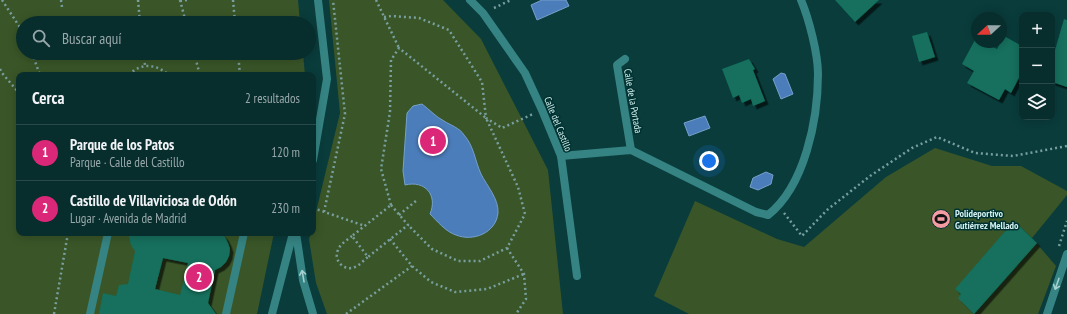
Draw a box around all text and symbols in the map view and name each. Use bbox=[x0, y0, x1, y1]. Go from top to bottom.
north arrow bbox=[971, 12, 1007, 48]
map controls bbox=[1019, 12, 1055, 120]
button: + bbox=[1019, 12, 1055, 48]
search box bbox=[16, 16, 316, 60]
icon: search bbox=[30, 27, 52, 49]
text: Buscar aquí bbox=[62, 29, 122, 48]
button: − bbox=[1019, 48, 1055, 84]
street label: Calle de la Portada bbox=[621, 68, 645, 134]
button: layers bbox=[1019, 84, 1055, 120]
text: Cerca bbox=[32, 87, 65, 109]
text: 2 resultados bbox=[245, 90, 300, 107]
street label: Calle del Castillo bbox=[541, 95, 575, 153]
pin: 1 bbox=[420, 126, 446, 156]
text: Parque de los Patos bbox=[70, 135, 174, 154]
text: 1 bbox=[42, 144, 48, 161]
text: 120 m bbox=[271, 144, 300, 161]
your location bbox=[699, 151, 719, 171]
text: Parque · Calle del Castillo bbox=[70, 154, 185, 171]
text: Castillo de Villaviciosa de Odón bbox=[70, 191, 237, 210]
text: 2 bbox=[42, 200, 48, 217]
text: 230 m bbox=[271, 200, 300, 217]
place label: Polideportivo Gutiérrez Mellado bbox=[955, 207, 1019, 232]
sports icon: Polideportivo Gutiérrez Mellado bbox=[930, 208, 952, 230]
text: Lugar · Avenida de Madrid bbox=[70, 210, 186, 227]
pin: 2 bbox=[186, 262, 212, 292]
one-way arrow bbox=[299, 270, 307, 283]
one-way arrow bbox=[1053, 278, 1060, 291]

